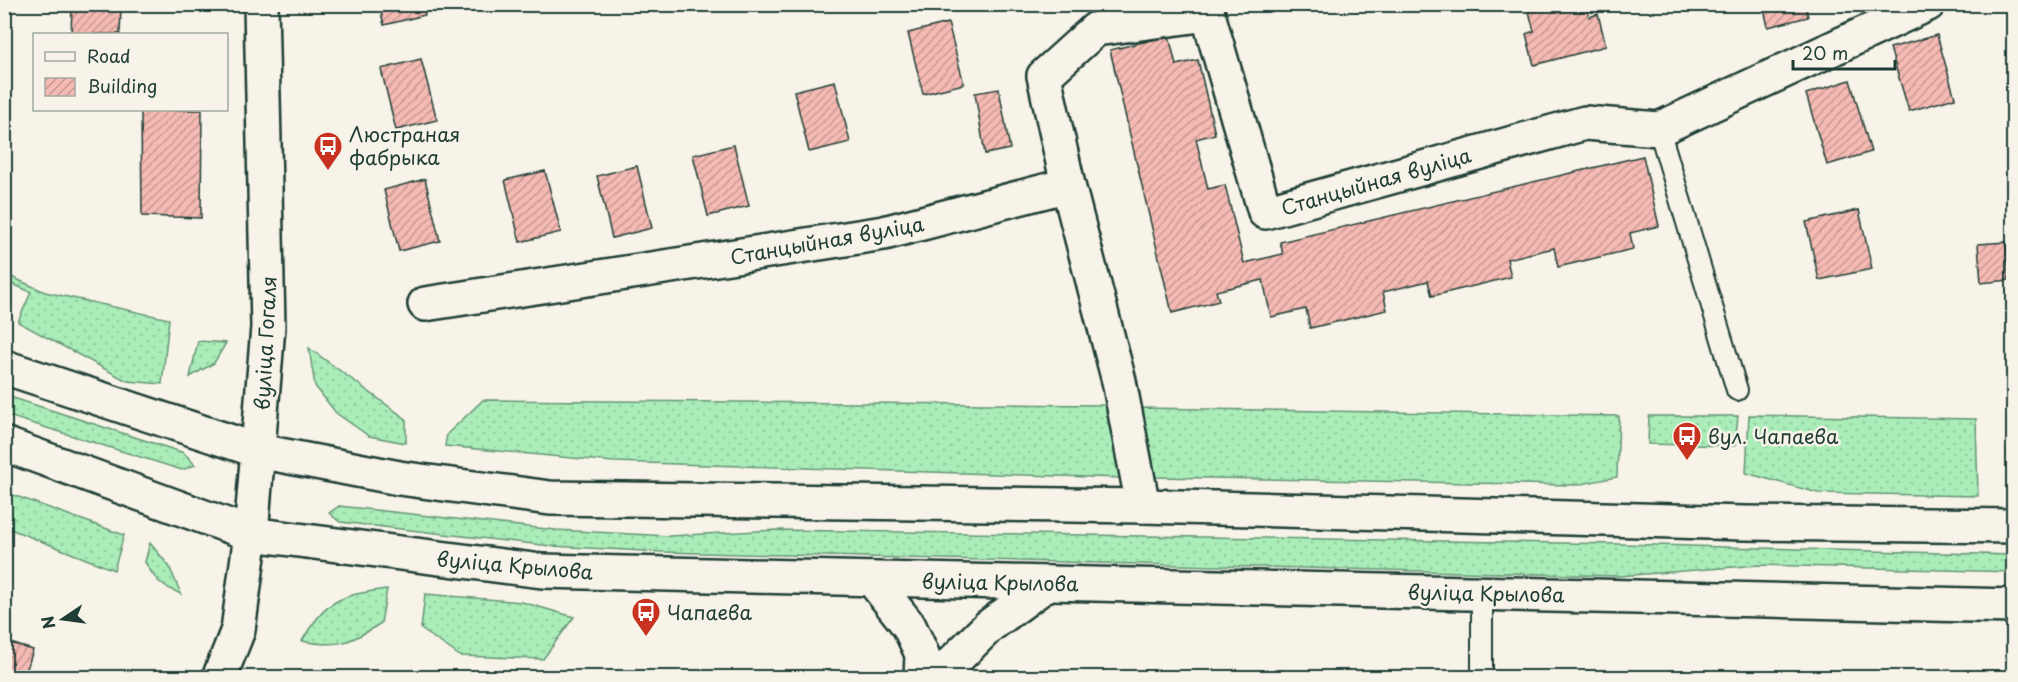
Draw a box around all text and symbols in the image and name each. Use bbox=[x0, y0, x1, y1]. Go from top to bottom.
legend bbox=[33, 33, 228, 111]
scale bar bbox=[1793, 33, 1895, 71]
text: 20 m bbox=[1802, 39, 1848, 66]
text: Road bbox=[87, 42, 131, 69]
text: Building bbox=[87, 72, 157, 99]
place label: Люстраная фабрыка bbox=[349, 119, 460, 172]
bus stop icon: Люстраная фабрыка bbox=[312, 130, 344, 172]
street label: Станцыйная вуліца bbox=[1277, 139, 1475, 222]
street label: Станцыйная вуліца bbox=[728, 208, 927, 272]
street label: вуліца Гогаля bbox=[247, 275, 283, 411]
bus stop icon: вул. Чапаева bbox=[1671, 420, 1703, 462]
place label: вул. Чапаева bbox=[1708, 421, 1839, 451]
street label: вуліца Крылова bbox=[435, 543, 595, 587]
street label: вуліца Крылова bbox=[921, 566, 1079, 598]
street label: вуліца Крылова bbox=[1407, 577, 1565, 609]
north arrow bbox=[33, 589, 93, 649]
bus stop icon: Чапаева bbox=[630, 596, 662, 638]
place label: Чапаева bbox=[667, 597, 753, 627]
text: N bbox=[34, 614, 61, 631]

